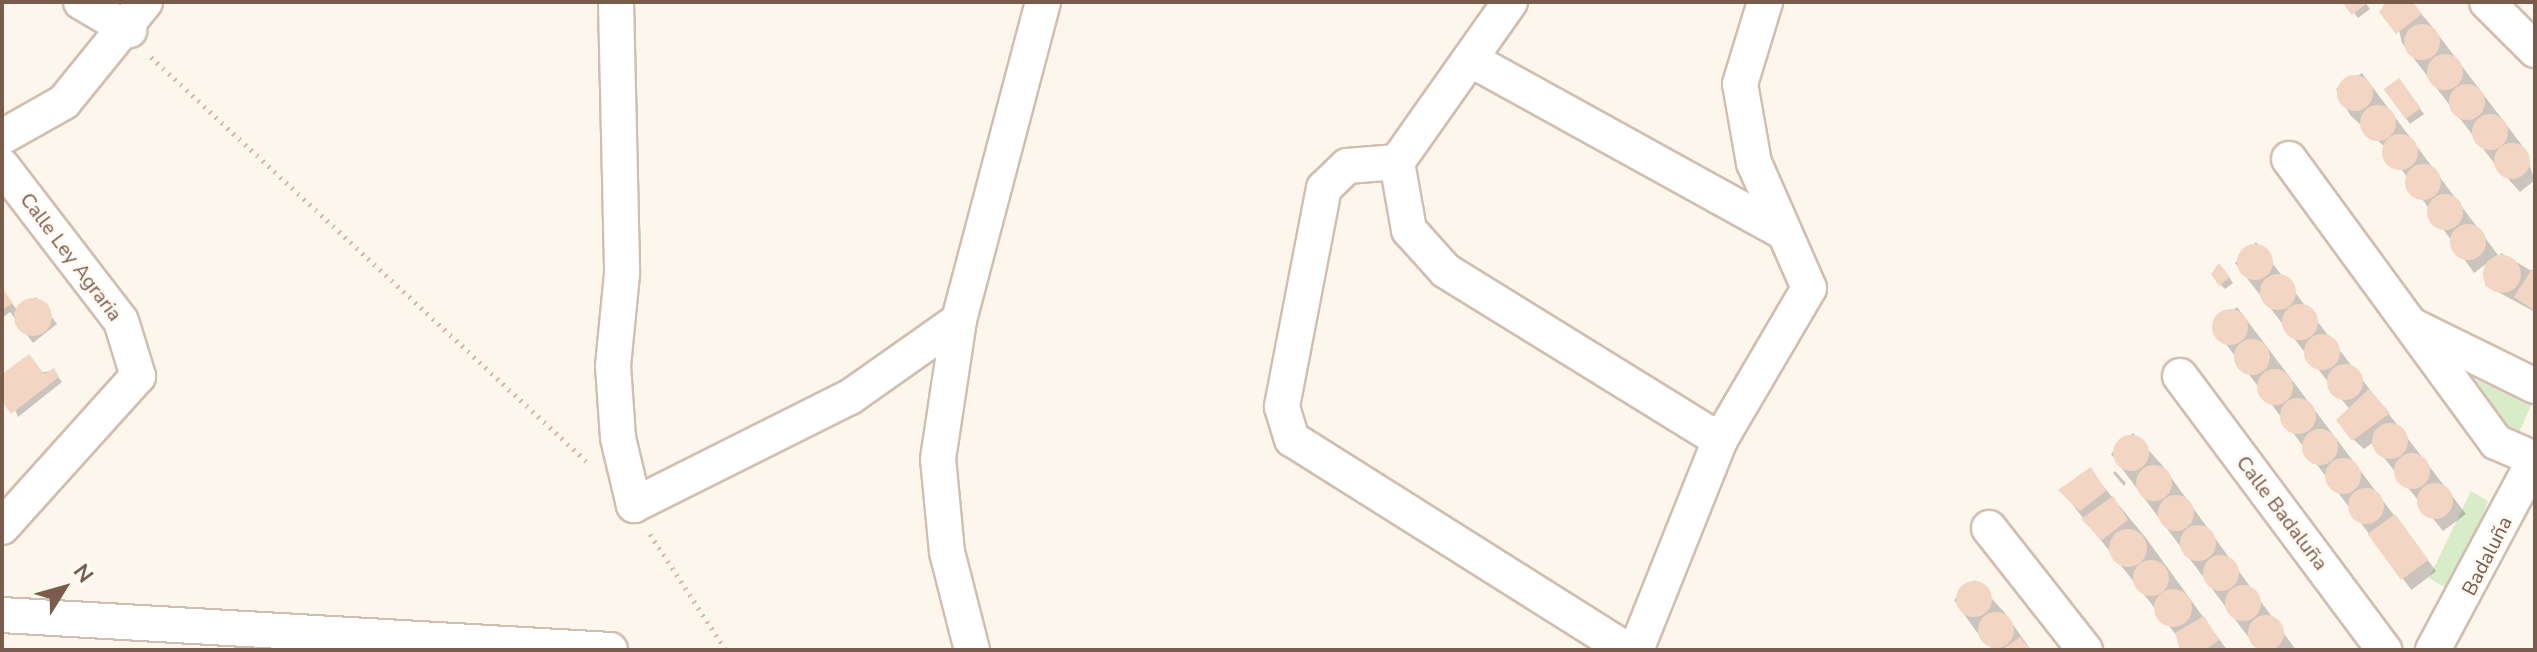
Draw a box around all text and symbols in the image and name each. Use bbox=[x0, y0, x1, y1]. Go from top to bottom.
street label: Calle Ley Agraria bbox=[15, 188, 127, 326]
street label: Calle Badaluña bbox=[2231, 451, 2333, 575]
street label: Badaluña bbox=[2457, 512, 2517, 600]
north arrow bbox=[24, 548, 104, 628]
text: N bbox=[66, 558, 100, 589]

